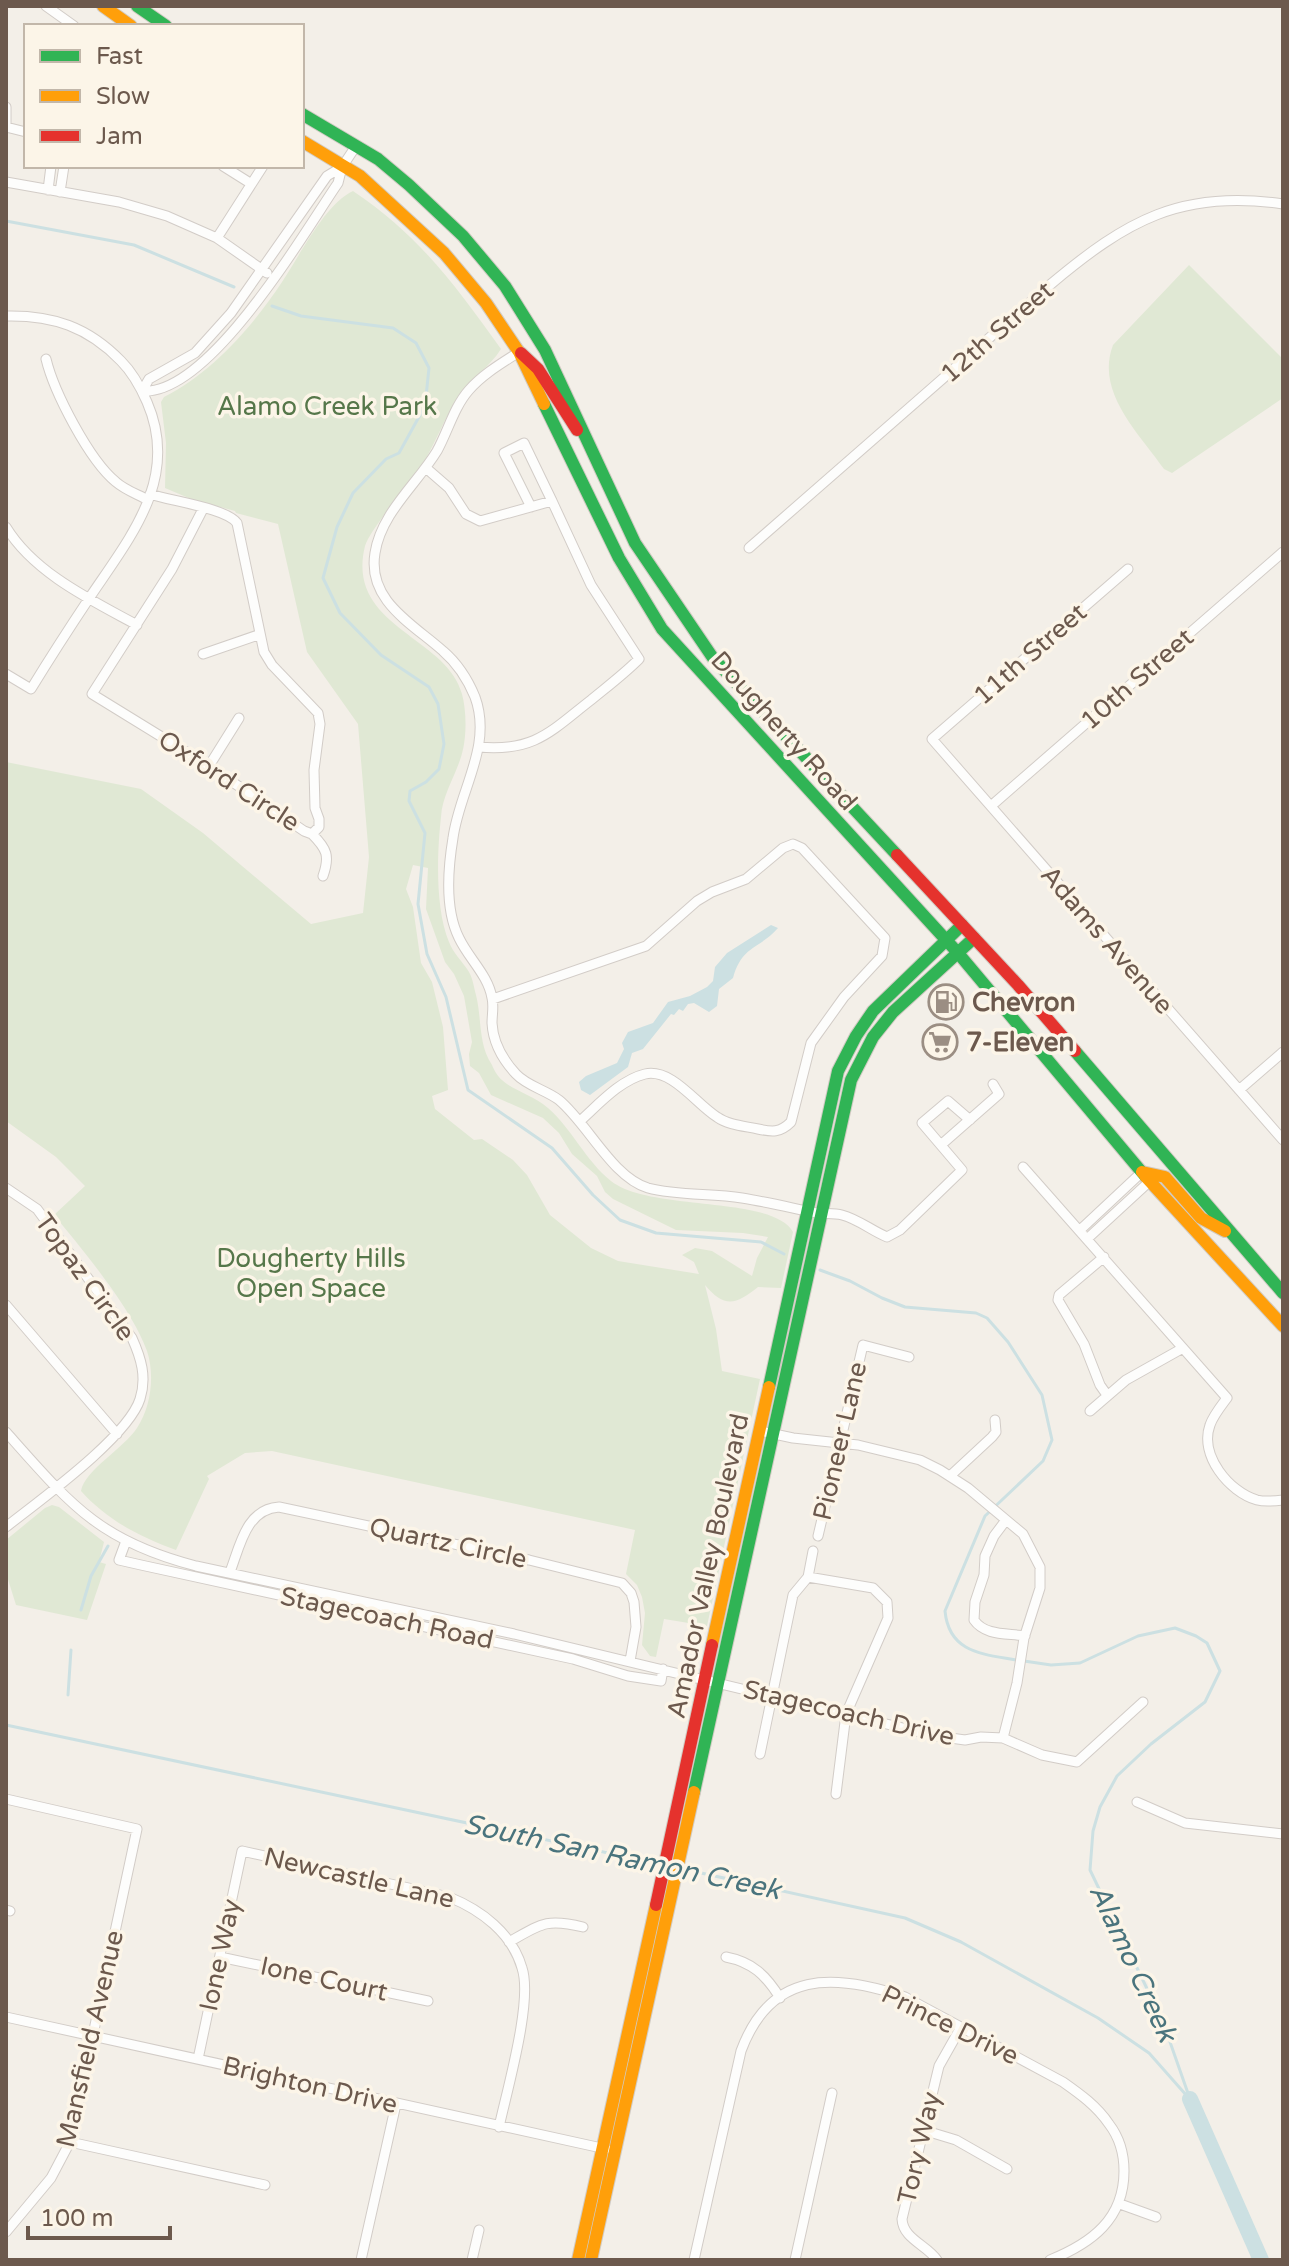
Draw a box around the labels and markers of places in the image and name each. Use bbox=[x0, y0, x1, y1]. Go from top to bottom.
fuel station icon: Chevron bbox=[927, 983, 965, 1021]
place label: Chevron bbox=[972, 987, 1075, 1018]
supermarket icon: 7-Eleven bbox=[921, 1023, 959, 1061]
place label: 7-Eleven bbox=[966, 1027, 1074, 1058]

